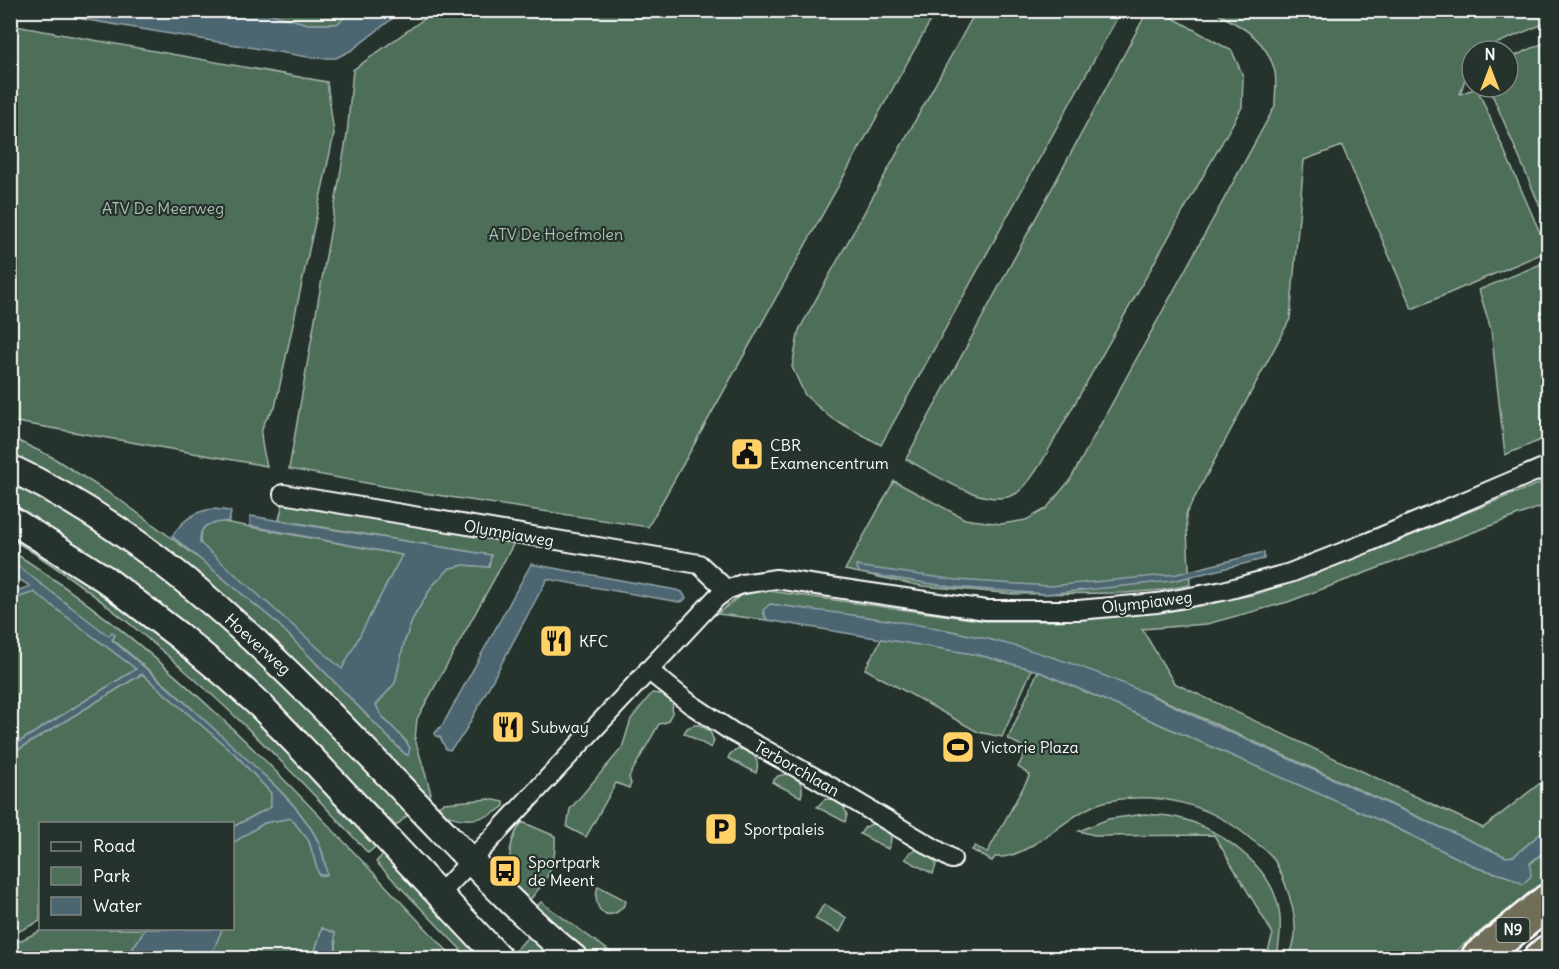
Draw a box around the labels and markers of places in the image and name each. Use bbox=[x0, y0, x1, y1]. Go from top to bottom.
place label: CBR Examencentrum bbox=[770, 435, 889, 473]
public building icon: CBR Examencentrum bbox=[729, 436, 765, 472]
restaurant icon: KFC bbox=[538, 623, 574, 659]
place label: KFC bbox=[579, 631, 608, 651]
restaurant icon: Subway bbox=[490, 709, 526, 745]
place label: Subway bbox=[531, 717, 589, 737]
sports icon: Victorie Plaza bbox=[940, 729, 976, 765]
place label: Victorie Plaza bbox=[981, 737, 1079, 757]
parking icon: Sportpaleis bbox=[703, 811, 739, 847]
place label: Sportpaleis bbox=[744, 819, 824, 839]
place label: Sportpark de Meent bbox=[528, 852, 600, 890]
bus stop icon: Sportpark de Meent bbox=[487, 853, 523, 889]

